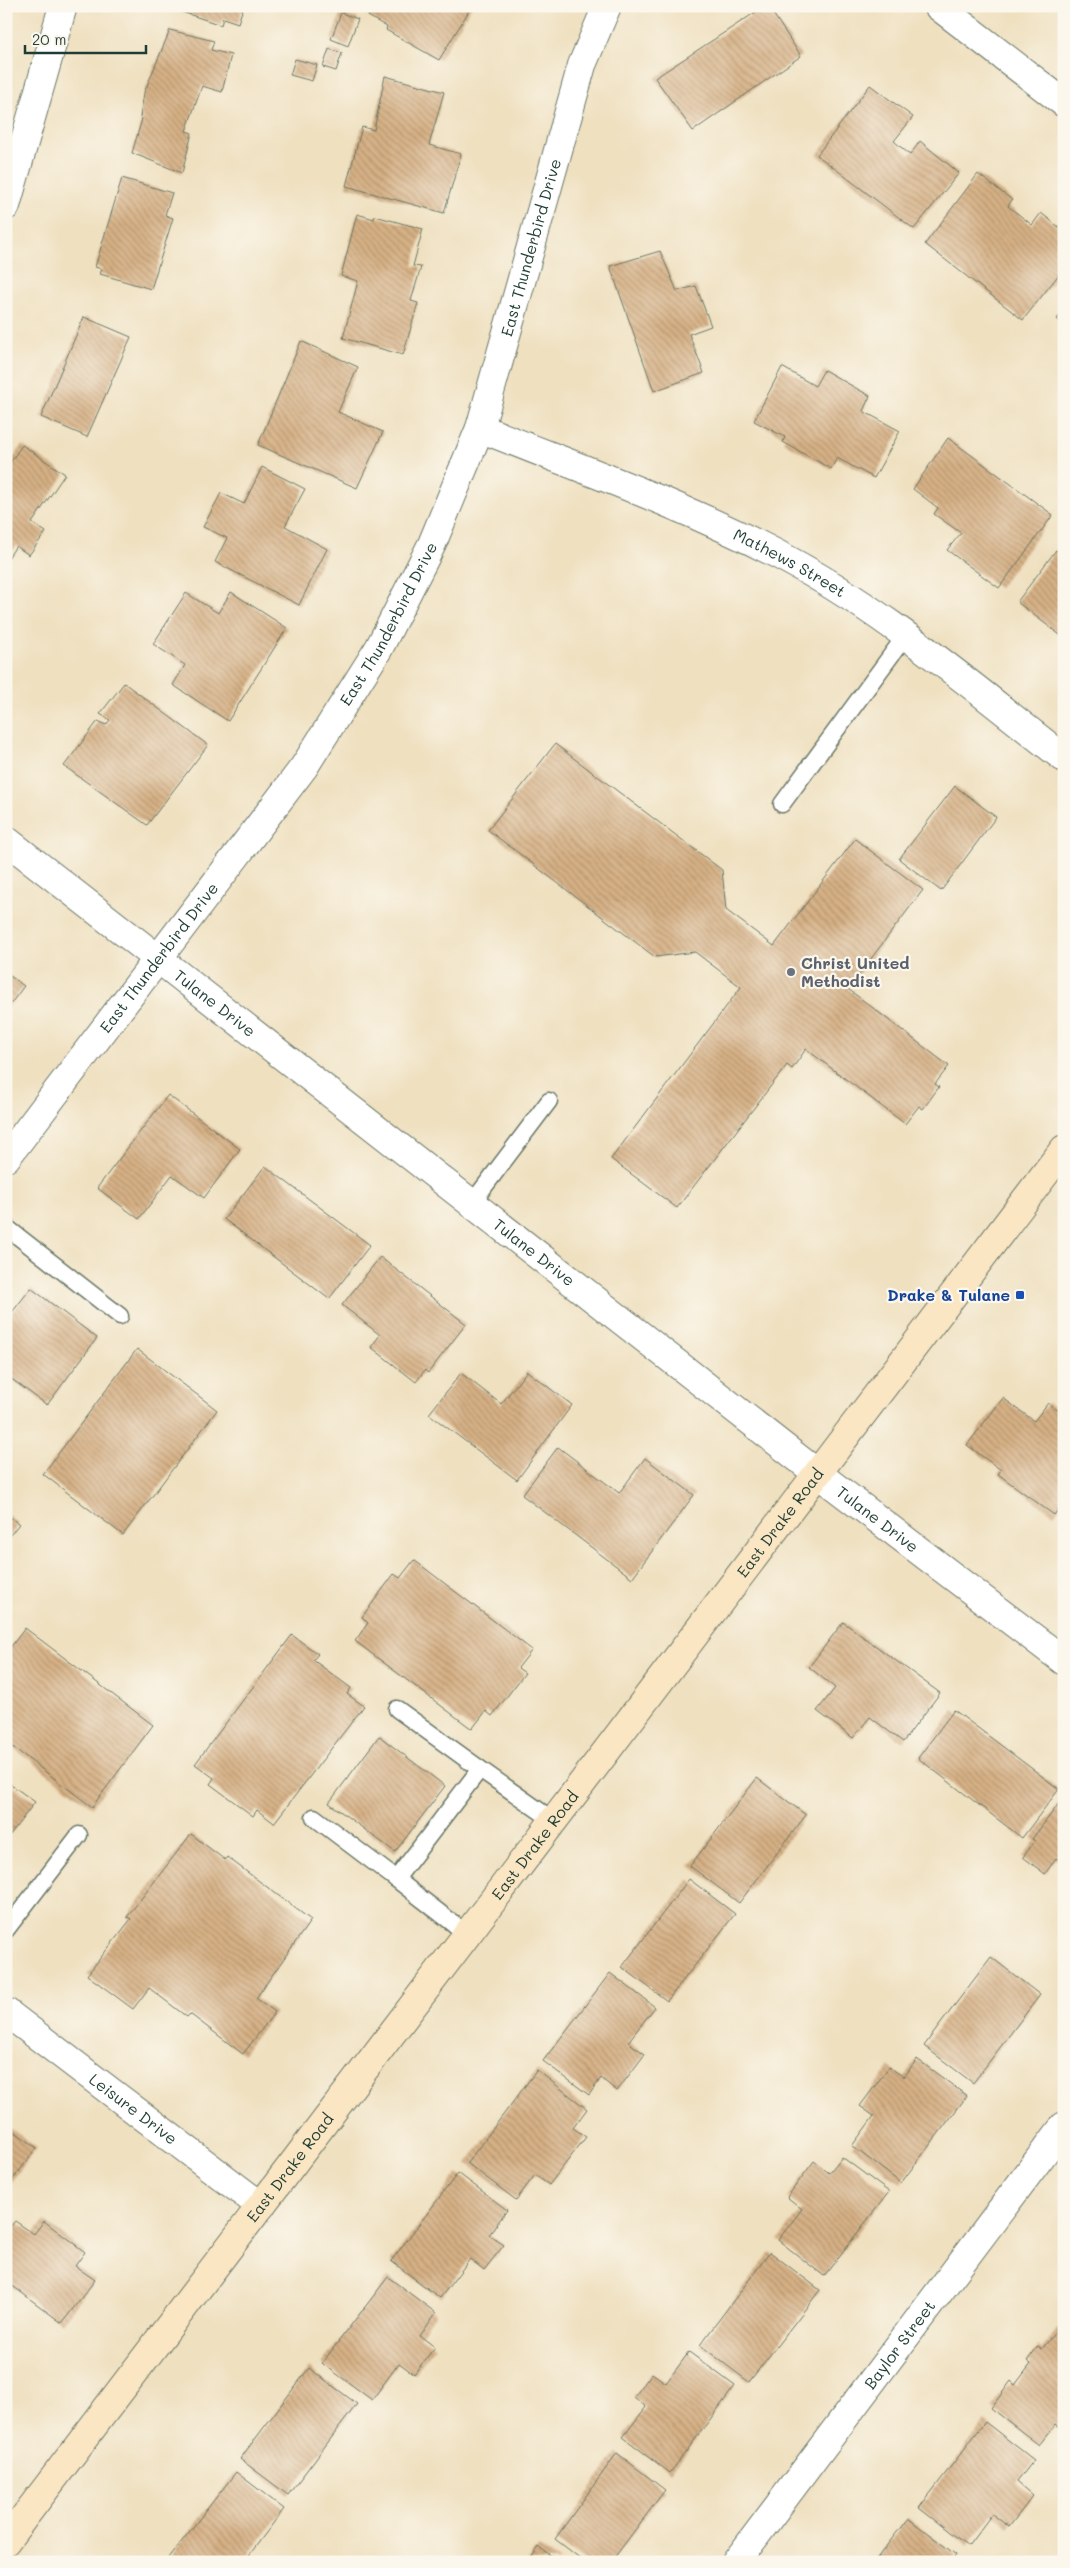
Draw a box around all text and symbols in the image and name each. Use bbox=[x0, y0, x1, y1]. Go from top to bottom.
scale bar bbox=[25, 22, 146, 54]
text: 20 m bbox=[32, 29, 66, 49]
street label: East Thunderbird Drive bbox=[495, 156, 565, 339]
street label: Mathews Street bbox=[730, 523, 850, 601]
street label: East Thunderbird Drive bbox=[334, 538, 441, 709]
street label: East Thunderbird Drive bbox=[94, 878, 222, 1037]
place label: Christ United Methodist bbox=[801, 952, 909, 991]
street label: Tulane Drive bbox=[170, 964, 260, 1041]
marker: Christ United Methodist bbox=[785, 966, 797, 978]
street label: Tulane Drive bbox=[489, 1213, 580, 1290]
place label: Drake & Tulane bbox=[887, 1284, 1010, 1305]
marker: Drake & Tulane bbox=[1014, 1289, 1026, 1301]
street label: East Drake Road bbox=[731, 1464, 828, 1581]
street label: Tulane Drive bbox=[833, 1481, 923, 1557]
street label: East Drake Road bbox=[486, 1786, 583, 1904]
street label: Leisure Drive bbox=[85, 2068, 182, 2149]
street label: East Drake Road bbox=[241, 2109, 338, 2226]
street label: Baylor Street bbox=[859, 2296, 939, 2393]

